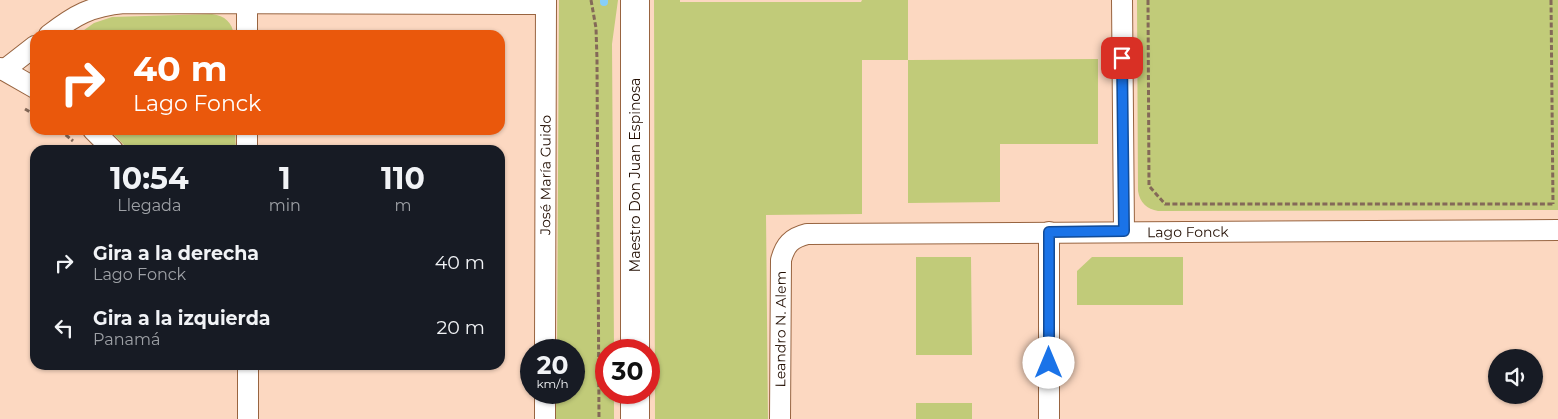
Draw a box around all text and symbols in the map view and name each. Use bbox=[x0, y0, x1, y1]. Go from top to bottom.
pin bbox=[1101, 37, 1143, 79]
icon: arrive bbox=[1108, 44, 1136, 72]
text: 40 m bbox=[133, 47, 228, 90]
icon: right bbox=[50, 50, 115, 115]
street label: Maestro Don Juan Espinosa bbox=[626, 78, 644, 272]
text: Lago Fonck bbox=[133, 90, 261, 117]
street label: José María Guido bbox=[536, 115, 555, 236]
text: 10:54 bbox=[110, 160, 189, 197]
text: 1 bbox=[279, 160, 291, 197]
text: 110 bbox=[381, 160, 425, 197]
text: Llegada bbox=[117, 196, 181, 215]
text: min bbox=[269, 196, 301, 215]
text: m bbox=[394, 196, 411, 215]
street label: Lago Fonck bbox=[1147, 223, 1229, 241]
text: Gira a la derecha bbox=[93, 242, 259, 265]
icon: right bbox=[50, 249, 78, 277]
text: 40 m bbox=[435, 251, 485, 274]
text: Lago Fonck bbox=[93, 265, 186, 284]
street label: Leandro N. Alem bbox=[771, 271, 790, 387]
text: Gira a la izquierda bbox=[93, 307, 271, 330]
icon: left bbox=[50, 314, 78, 342]
text: 20 m bbox=[437, 316, 485, 339]
text: Panamá bbox=[93, 330, 160, 349]
position arrow bbox=[1022, 336, 1074, 388]
speed limit sign: 30 bbox=[595, 339, 660, 404]
map controls bbox=[1488, 349, 1543, 404]
button: sound bbox=[1488, 349, 1543, 404]
text: 20 bbox=[537, 350, 568, 380]
text: km/h bbox=[536, 376, 569, 391]

